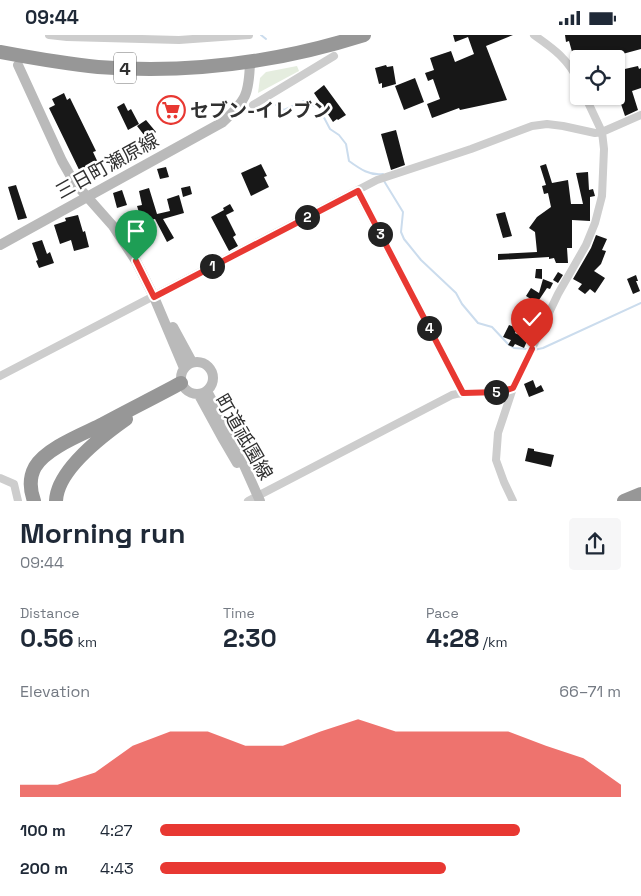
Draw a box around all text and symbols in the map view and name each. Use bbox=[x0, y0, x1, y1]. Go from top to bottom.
text: 09:44 bbox=[25, 5, 79, 30]
map controls bbox=[570, 50, 625, 105]
button: locate bbox=[570, 50, 625, 105]
road number: 4 bbox=[114, 52, 136, 83]
supermarket icon: セブン-イレブン bbox=[156, 95, 186, 125]
place label: セブン-イレブン bbox=[190, 98, 331, 123]
street label: 三日町瀬原線 bbox=[51, 127, 163, 205]
pin: 2 bbox=[294, 205, 320, 229]
text: 2 bbox=[303, 208, 312, 226]
pin bbox=[115, 210, 157, 261]
icon: arrive bbox=[122, 217, 150, 245]
pin: 3 bbox=[368, 221, 392, 247]
text: 3 bbox=[376, 225, 385, 243]
pin: 1 bbox=[200, 253, 224, 279]
text: 1 bbox=[209, 257, 216, 275]
pin bbox=[511, 298, 553, 349]
icon: check bbox=[518, 305, 546, 333]
pin: 4 bbox=[416, 315, 442, 341]
text: 4 bbox=[425, 319, 434, 337]
pin: 5 bbox=[484, 379, 508, 405]
text: 5 bbox=[492, 383, 501, 401]
street label: 町道祗園線 bbox=[209, 390, 279, 484]
text: Morning run bbox=[20, 515, 185, 551]
button: share bbox=[569, 518, 621, 570]
text: 09:44 bbox=[20, 552, 64, 573]
text: Distance bbox=[20, 604, 80, 622]
text: Time bbox=[223, 604, 255, 622]
text: Pace bbox=[426, 604, 459, 622]
text: 0.56 bbox=[20, 622, 74, 654]
text: 2:30 bbox=[223, 622, 277, 654]
text: 4:28 bbox=[426, 622, 479, 654]
text: km bbox=[74, 633, 97, 651]
text: /km bbox=[479, 633, 508, 651]
text: Elevation bbox=[20, 681, 90, 702]
text: 66–71 m bbox=[559, 681, 621, 702]
text: 100 m bbox=[20, 820, 66, 841]
text: 4:27 bbox=[100, 820, 133, 841]
text: 200 m bbox=[20, 858, 68, 879]
text: 4:43 bbox=[100, 858, 134, 879]

